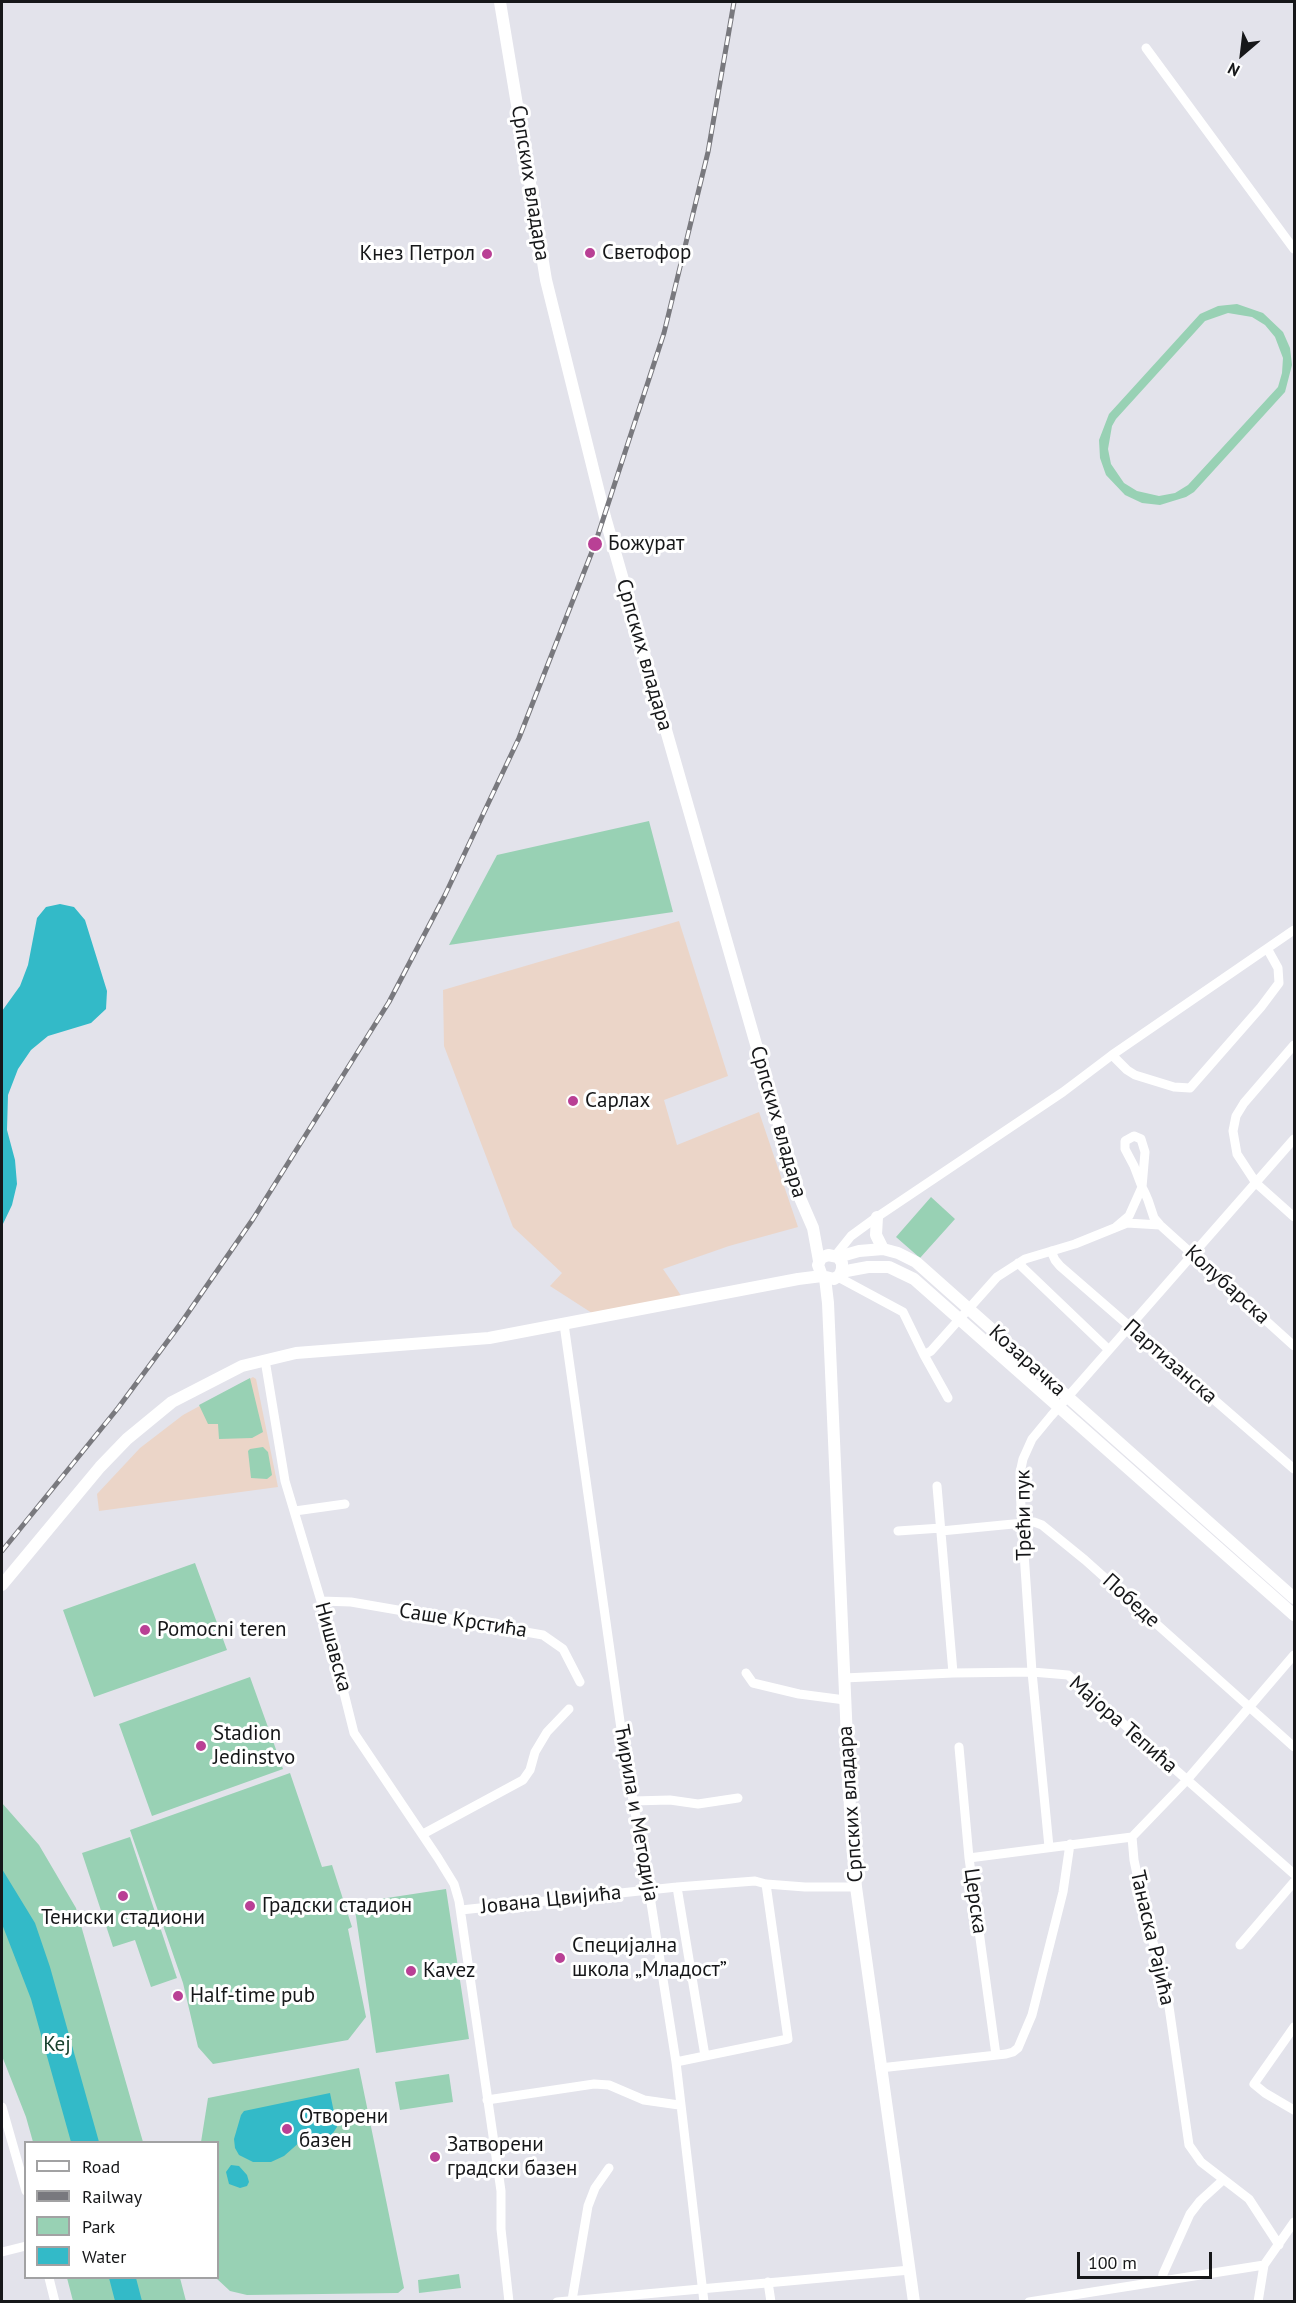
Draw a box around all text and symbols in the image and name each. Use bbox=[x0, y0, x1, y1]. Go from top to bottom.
north arrow bbox=[1212, 24, 1272, 84]
text: N bbox=[1224, 59, 1243, 81]
street label: Српских владара bbox=[505, 103, 555, 263]
place label: Светофор bbox=[602, 240, 691, 266]
place label: Кнез Петрол bbox=[359, 241, 475, 267]
marker: Светофор bbox=[583, 246, 597, 260]
marker: Кнез Петрол bbox=[480, 247, 494, 261]
place label: Божурат bbox=[608, 531, 684, 557]
marker: Божурат bbox=[586, 535, 604, 553]
street label: Српских владара bbox=[610, 576, 678, 734]
street label: Српских владара bbox=[744, 1043, 812, 1201]
place label: Сарлах bbox=[585, 1088, 650, 1114]
marker: Сарлах bbox=[566, 1094, 580, 1108]
street label: Колубарска bbox=[1179, 1240, 1275, 1330]
street label: Партизанска bbox=[1118, 1314, 1222, 1410]
street label: Козарачка bbox=[983, 1320, 1071, 1402]
street label: Трећи пук bbox=[1011, 1469, 1037, 1561]
street label: Победе bbox=[1097, 1569, 1165, 1633]
street label: Саше Крстића bbox=[397, 1598, 529, 1644]
street label: Нишавска bbox=[309, 1599, 357, 1695]
place label: Pomocni teren bbox=[157, 1617, 287, 1643]
marker: Pomocni teren bbox=[138, 1623, 152, 1637]
street label: Мајора Тепића bbox=[1064, 1671, 1182, 1779]
place label: Stadion Jedinstvo bbox=[213, 1721, 295, 1771]
street label: Ћирила и Методија bbox=[608, 1723, 664, 1903]
street label: Српских владара bbox=[833, 1725, 869, 1883]
marker: Stadion Jedinstvo bbox=[194, 1739, 208, 1753]
street label: Церска bbox=[958, 1867, 992, 1935]
street label: Танаска Рајића bbox=[1124, 1868, 1180, 2008]
street label: Јована Цвијића bbox=[480, 1880, 622, 1920]
marker: Тениски стадиони bbox=[116, 1889, 130, 1903]
place label: Градски стадион bbox=[262, 1893, 412, 1919]
marker: Градски стадион bbox=[243, 1899, 257, 1913]
place label: Тениски стадиони bbox=[41, 1905, 205, 1931]
place label: Специјална школа „Младост” bbox=[572, 1933, 727, 1983]
marker: Специјална школа „Младост” bbox=[553, 1951, 567, 1965]
place label: Kavez bbox=[423, 1958, 475, 1984]
marker: Kavez bbox=[404, 1964, 418, 1978]
place label: Half-time pub bbox=[190, 1983, 315, 2009]
marker: Half-time pub bbox=[171, 1989, 185, 2003]
park label: Кеј bbox=[43, 2032, 71, 2058]
place label: Отворени базен bbox=[299, 2104, 388, 2154]
marker: Отворени базен bbox=[280, 2122, 294, 2136]
place label: Затворени градски базен bbox=[447, 2132, 577, 2182]
legend bbox=[24, 2141, 219, 2279]
marker: Затворени градски базен bbox=[428, 2150, 442, 2164]
text: Road bbox=[82, 2155, 120, 2178]
text: Railway bbox=[82, 2185, 142, 2208]
text: Park bbox=[82, 2215, 115, 2238]
scale bar bbox=[1080, 2240, 1215, 2278]
text: Water bbox=[82, 2245, 126, 2268]
text: 100 m bbox=[1088, 2251, 1137, 2274]

